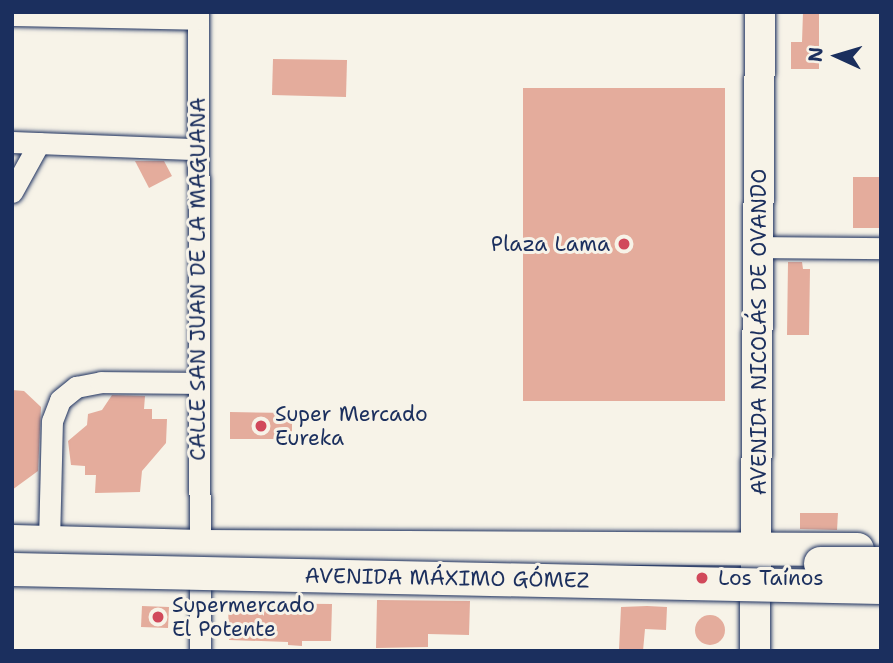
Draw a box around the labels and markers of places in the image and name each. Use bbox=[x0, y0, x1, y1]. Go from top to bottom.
place label: Plaza Lama bbox=[491, 231, 610, 257]
marker: Plaza Lama bbox=[616, 236, 632, 252]
place label: Super Mercado Eureka bbox=[275, 401, 428, 451]
marker: Super Mercado Eureka bbox=[253, 418, 269, 434]
place label: Los Taínos bbox=[718, 565, 824, 591]
marker: Los Taínos bbox=[692, 568, 712, 588]
place label: Supermercado El Potente bbox=[172, 592, 315, 642]
marker: Supermercado El Potente bbox=[150, 609, 166, 625]

